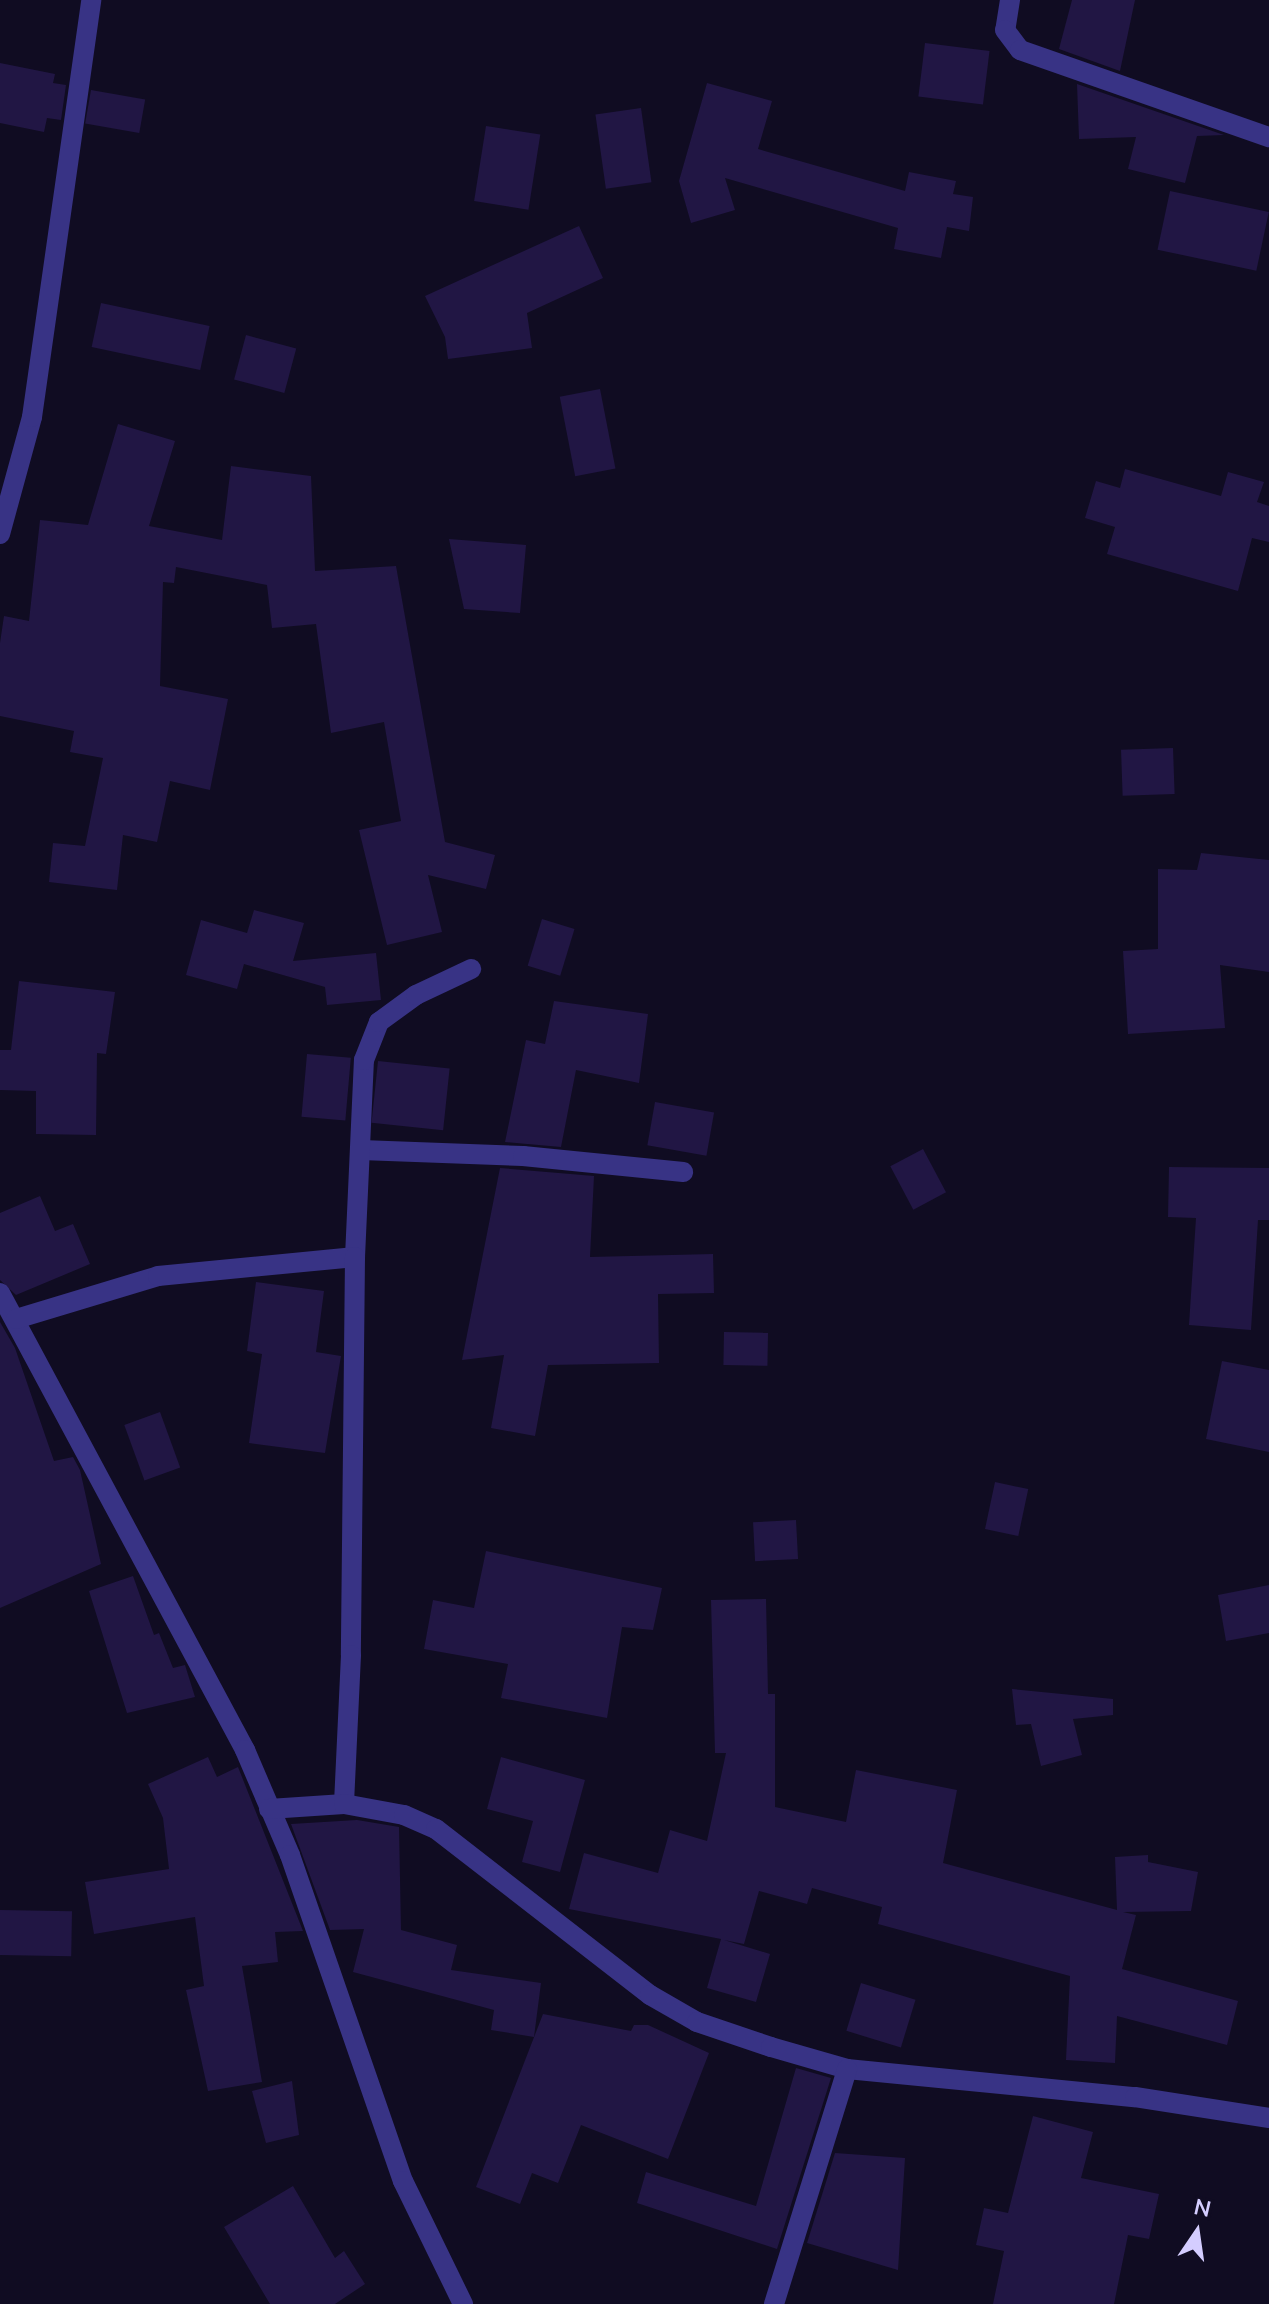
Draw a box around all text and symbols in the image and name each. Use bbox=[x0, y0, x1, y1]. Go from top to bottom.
north arrow bbox=[1157, 2192, 1237, 2272]
text: N bbox=[1191, 2192, 1214, 2225]

